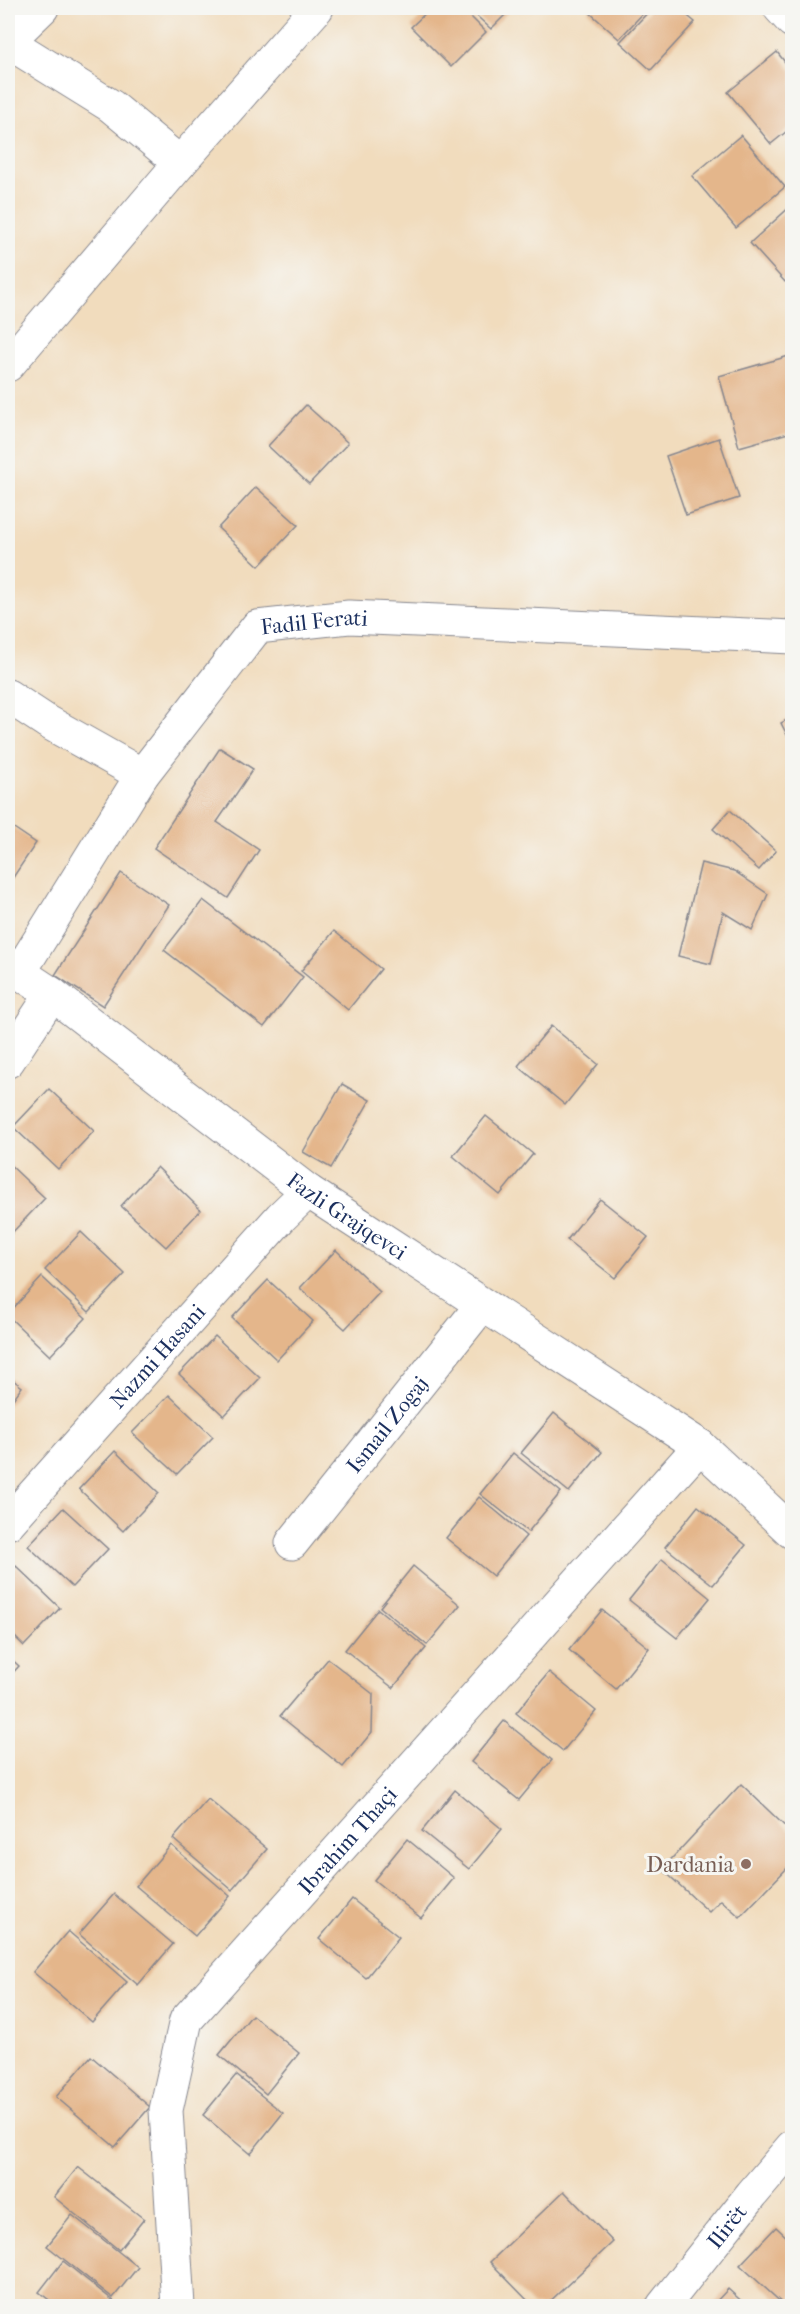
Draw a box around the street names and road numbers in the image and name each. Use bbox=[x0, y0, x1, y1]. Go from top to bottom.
street label: Fadil Ferati bbox=[259, 605, 369, 641]
street label: Fazli Grajqevci bbox=[281, 1167, 412, 1266]
street label: Nazmi Hasani bbox=[105, 1299, 211, 1414]
street label: Ismail Zogaj bbox=[341, 1371, 434, 1478]
street label: Ibrahim Thaçi bbox=[293, 1781, 403, 1900]
street label: Ilirët bbox=[702, 2199, 753, 2254]

